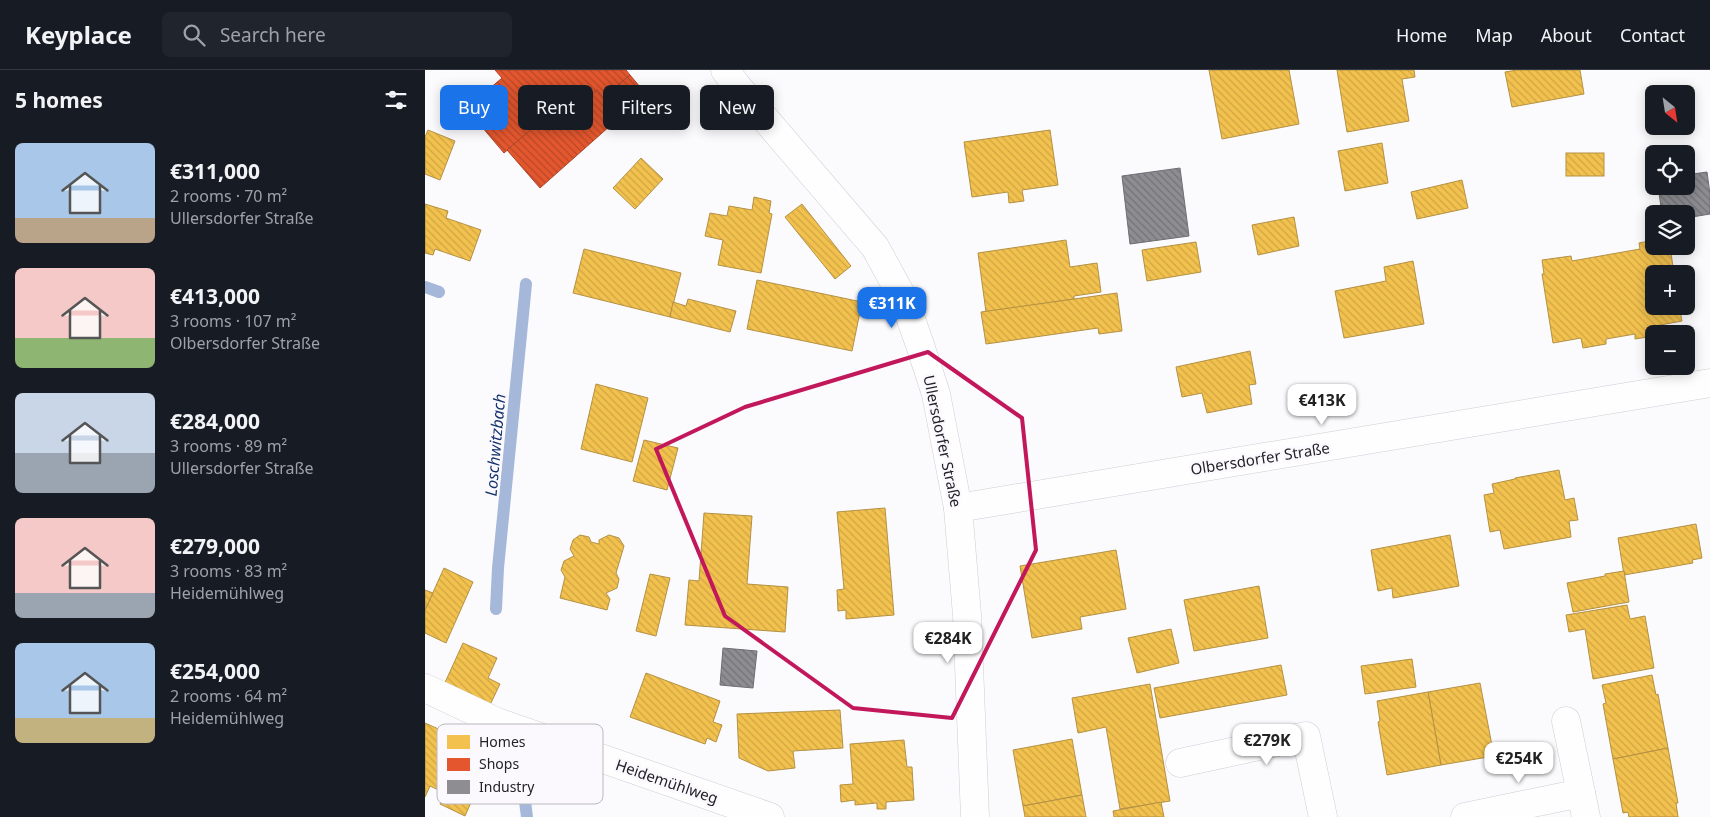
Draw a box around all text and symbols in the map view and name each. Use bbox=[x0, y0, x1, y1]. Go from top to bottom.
search box bbox=[162, 12, 512, 57]
text: Keyplace bbox=[25, 18, 132, 51]
icon: search bbox=[180, 21, 208, 49]
text: Search here bbox=[220, 22, 326, 48]
text: Home bbox=[1396, 23, 1447, 47]
text: Map bbox=[1475, 23, 1513, 47]
text: About bbox=[1541, 23, 1592, 47]
text: Contact bbox=[1620, 23, 1685, 47]
chip: Buy bbox=[440, 85, 508, 130]
chip: Rent bbox=[518, 85, 593, 130]
chip: Filters bbox=[603, 85, 690, 130]
chip: New bbox=[700, 85, 774, 130]
north arrow bbox=[1645, 85, 1695, 135]
map controls bbox=[1645, 85, 1695, 375]
text: 5 homes bbox=[15, 86, 103, 114]
icon: filters bbox=[382, 86, 410, 114]
button: locate bbox=[1645, 145, 1695, 195]
text: €311,000 bbox=[170, 157, 260, 185]
icon: home bbox=[55, 163, 115, 223]
text: 2 rooms · 70 m² bbox=[170, 185, 287, 207]
button: layers bbox=[1645, 205, 1695, 255]
text: Ullersdorfer Straße bbox=[170, 207, 314, 229]
button: + bbox=[1645, 265, 1695, 315]
text: €413,000 bbox=[170, 282, 260, 310]
pin: €311K bbox=[857, 286, 927, 329]
icon: home bbox=[55, 288, 115, 348]
text: €311K bbox=[868, 292, 916, 314]
text: 3 rooms · 107 m² bbox=[170, 310, 296, 332]
button: − bbox=[1645, 325, 1695, 375]
text: Olbersdorfer Straße bbox=[170, 332, 320, 354]
street label: Ullersdorfer Straße bbox=[919, 373, 967, 509]
pin: €413K bbox=[1287, 384, 1357, 426]
text: €413K bbox=[1298, 389, 1346, 411]
water label: Loschwitzbach bbox=[480, 393, 510, 497]
text: €284,000 bbox=[170, 407, 260, 435]
icon: home bbox=[55, 413, 115, 473]
text: 3 rooms · 89 m² bbox=[170, 435, 287, 457]
street label: Olbersdorfer Straße bbox=[1189, 437, 1331, 479]
text: Ullersdorfer Straße bbox=[170, 457, 314, 479]
text: €279,000 bbox=[170, 532, 260, 560]
icon: home bbox=[55, 538, 115, 598]
text: 3 rooms · 83 m² bbox=[170, 560, 287, 582]
text: Heidemühlweg bbox=[170, 582, 284, 604]
pin: €284K bbox=[913, 622, 983, 664]
text: €284K bbox=[924, 627, 972, 649]
text: €254,000 bbox=[170, 657, 260, 685]
icon: home bbox=[55, 663, 115, 723]
text: 2 rooms · 64 m² bbox=[170, 685, 287, 707]
text: Heidemühlweg bbox=[170, 707, 284, 729]
legend bbox=[437, 724, 603, 804]
pin: €279K bbox=[1232, 724, 1302, 766]
text: €279K bbox=[1243, 729, 1291, 751]
text: Homes bbox=[479, 732, 526, 751]
pin: €254K bbox=[1484, 742, 1554, 784]
text: €254K bbox=[1495, 747, 1543, 769]
text: Shops bbox=[479, 754, 519, 773]
street label: Heidemühlweg bbox=[613, 754, 721, 808]
text: Industry bbox=[479, 777, 535, 796]

